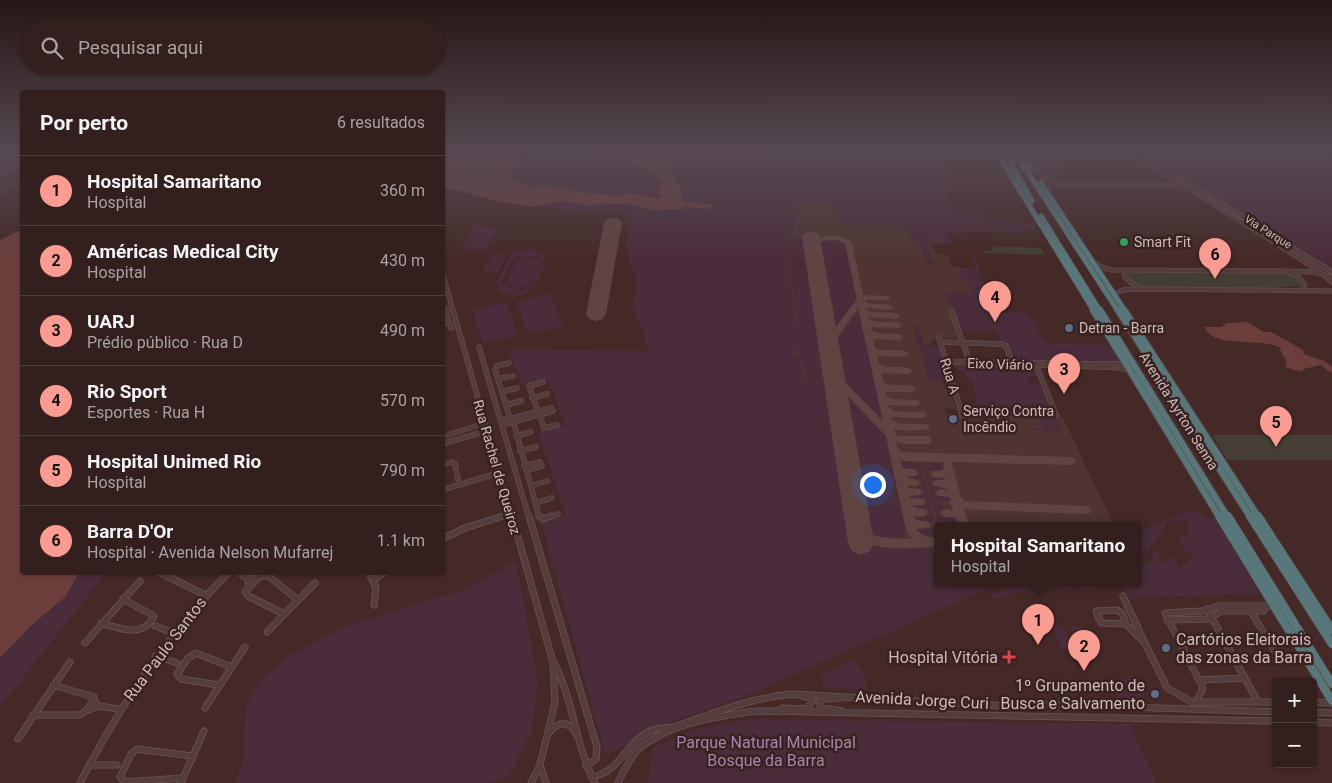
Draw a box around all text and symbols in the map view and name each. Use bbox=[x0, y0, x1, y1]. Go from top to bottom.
search box bbox=[20, 20, 445, 75]
icon: search bbox=[38, 34, 66, 62]
text: Pesquisar aqui bbox=[78, 36, 203, 59]
text: Por perto bbox=[40, 111, 128, 135]
text: 6 resultados bbox=[337, 113, 425, 132]
text: Hospital Samaritano bbox=[87, 170, 261, 193]
text: 1 bbox=[51, 181, 61, 200]
text: 360 m bbox=[380, 181, 425, 200]
text: Hospital bbox=[87, 193, 147, 212]
street label: Via Parque bbox=[1242, 212, 1294, 252]
place label: Smart Fit bbox=[1134, 234, 1191, 250]
marker: Smart Fit bbox=[1118, 236, 1130, 248]
pin: 6 bbox=[1199, 238, 1231, 279]
text: Américas Medical City bbox=[87, 240, 279, 263]
text: 2 bbox=[51, 251, 61, 270]
text: 430 m bbox=[380, 251, 425, 270]
text: Hospital bbox=[87, 263, 147, 282]
pin: 4 bbox=[979, 281, 1011, 322]
text: UARJ bbox=[87, 310, 135, 333]
place label: Detran - Barra bbox=[1079, 320, 1164, 336]
text: 3 bbox=[51, 321, 61, 340]
text: 490 m bbox=[380, 321, 425, 340]
marker: Detran - Barra bbox=[1063, 322, 1075, 334]
text: Prédio público · Rua D bbox=[87, 333, 243, 352]
street label: Avenida Ayrton Senna bbox=[1136, 349, 1222, 473]
pin: 3 bbox=[1048, 353, 1080, 394]
street label: Eixo Viário bbox=[967, 355, 1033, 373]
street label: Rua A bbox=[937, 356, 963, 396]
text: Rio Sport bbox=[87, 380, 167, 403]
text: 4 bbox=[51, 391, 61, 410]
text: 570 m bbox=[380, 391, 425, 410]
street label: Rua Rachel de Queiroz bbox=[470, 398, 524, 536]
text: Esportes · Rua H bbox=[87, 403, 205, 422]
place label: Serviço Contra Incêndio bbox=[963, 403, 1054, 435]
pin: 5 bbox=[1260, 406, 1292, 447]
marker: Serviço Contra Incêndio bbox=[947, 413, 959, 425]
text: Hospital Unimed Rio bbox=[87, 450, 261, 473]
text: 5 bbox=[51, 461, 61, 480]
text: 790 m bbox=[380, 461, 425, 480]
your location bbox=[860, 472, 886, 498]
text: Hospital bbox=[87, 473, 147, 492]
text: Barra D'Or bbox=[87, 520, 173, 543]
popup bbox=[934, 522, 1142, 587]
text: 6 bbox=[51, 531, 61, 550]
text: 1.1 km bbox=[377, 531, 425, 550]
text: Hospital Samaritano bbox=[951, 534, 1125, 557]
text: Hospital · Avenida Nelson Mufarrej bbox=[87, 543, 333, 562]
text: Hospital bbox=[951, 557, 1010, 576]
street label: Rua Paulo Santos bbox=[120, 593, 210, 705]
pin: 1 bbox=[1022, 604, 1054, 645]
pin: 2 bbox=[1068, 630, 1100, 671]
place label: Cartórios Eleitorais das zonas da Barra bbox=[1176, 630, 1312, 667]
marker: Cartórios Eleitorais das zonas da Barra bbox=[1160, 642, 1172, 654]
place label: Hospital Vitória bbox=[888, 648, 998, 667]
marker: Hospital Vitória bbox=[1002, 650, 1016, 664]
place label: 1º Grupamento de Busca e Salvamento bbox=[1000, 676, 1145, 713]
map controls bbox=[1272, 678, 1317, 768]
button: + bbox=[1272, 678, 1317, 723]
street label: Avenida Jorge Curi bbox=[855, 687, 989, 713]
marker: 1º Grupamento de Busca e Salvamento bbox=[1149, 688, 1161, 700]
button: − bbox=[1272, 723, 1317, 768]
park label: Parque Natural Municipal Bosque da Barra bbox=[676, 733, 856, 770]

